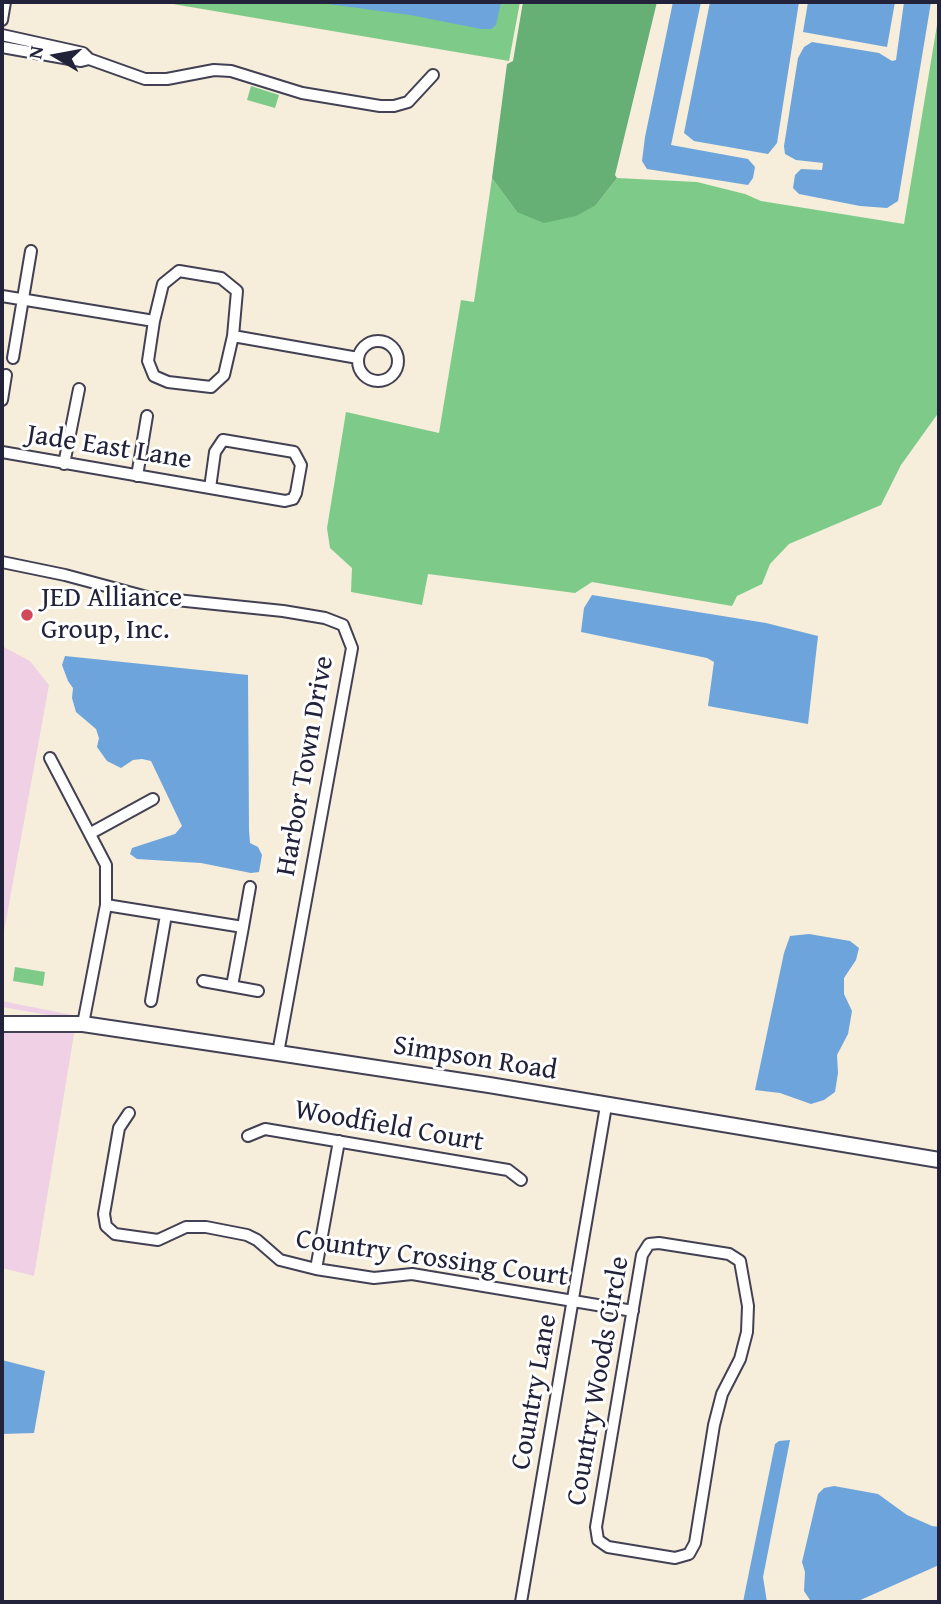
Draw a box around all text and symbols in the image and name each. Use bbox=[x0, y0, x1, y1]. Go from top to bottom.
north arrow bbox=[21, 21, 91, 91]
text: N bbox=[20, 44, 50, 61]
street label: Jade East Lane bbox=[24, 418, 194, 478]
place label: JED Alliance Group, Inc. bbox=[41, 582, 182, 648]
marker: JED Alliance Group, Inc. bbox=[19, 607, 35, 623]
street label: Harbor Town Drive bbox=[270, 653, 342, 879]
street label: Simpson Road bbox=[391, 1029, 559, 1089]
street label: Woodfield Court bbox=[292, 1094, 486, 1160]
street label: Country Crossing Court bbox=[294, 1223, 570, 1295]
street label: Country Woods Circle bbox=[561, 1254, 637, 1508]
street label: Country Lane bbox=[505, 1311, 565, 1473]

